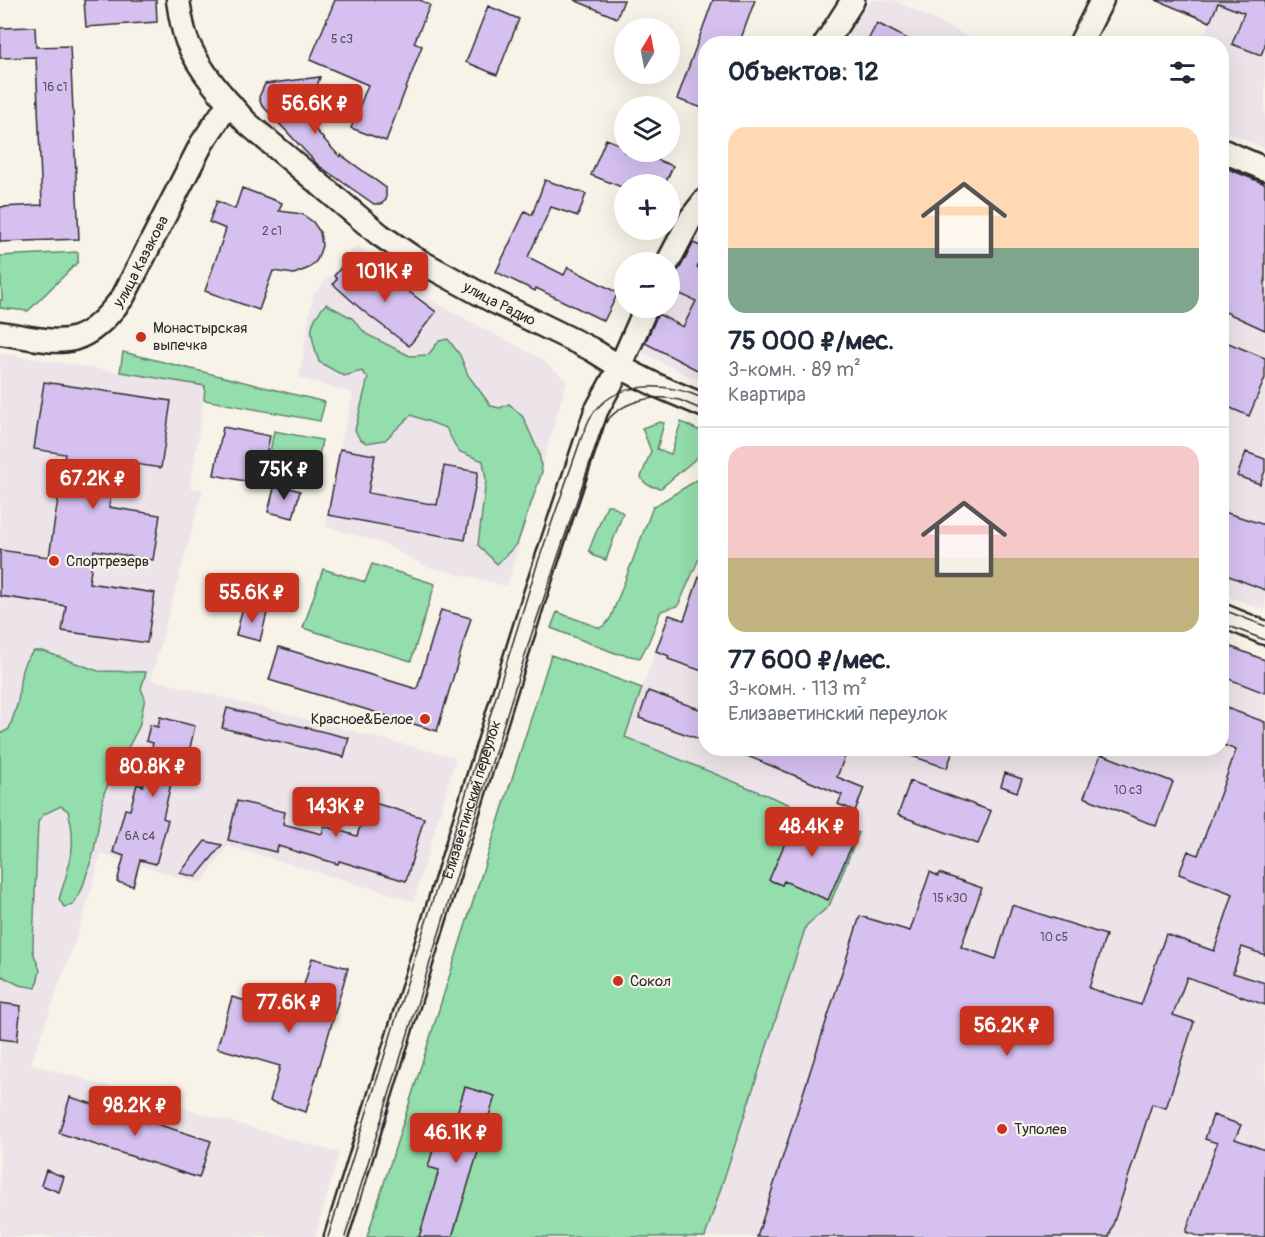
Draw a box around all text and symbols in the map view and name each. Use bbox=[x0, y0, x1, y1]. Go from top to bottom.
north arrow bbox=[614, 18, 680, 84]
map controls bbox=[614, 18, 680, 318]
house number: 5 с3 bbox=[331, 32, 353, 47]
text: Объектов: 12 bbox=[728, 56, 879, 88]
icon: filters bbox=[1166, 56, 1199, 89]
house number: 16 с1 bbox=[42, 80, 68, 95]
pin: 56.6K ₽ bbox=[260, 84, 370, 135]
text: 56.6K ₽ bbox=[282, 91, 348, 116]
button: layers bbox=[614, 96, 680, 162]
icon: home bbox=[910, 166, 1018, 274]
button: + bbox=[614, 174, 680, 240]
street label: улица Казакова bbox=[109, 213, 173, 312]
house number: 2 с1 bbox=[262, 224, 282, 239]
pin: 101K ₽ bbox=[336, 252, 434, 303]
button: − bbox=[614, 252, 680, 318]
text: 101K ₽ bbox=[356, 259, 414, 284]
street label: улица Радио bbox=[459, 277, 539, 330]
place label: Монастырская выпечка bbox=[153, 319, 247, 355]
text: 75 000 ₽/мес. bbox=[728, 325, 894, 357]
marker: Монастырская выпечка bbox=[134, 330, 148, 344]
text: 3-комн. · 89 m² bbox=[728, 357, 861, 382]
text: Квартира bbox=[728, 382, 806, 407]
pin: 75K ₽ bbox=[242, 450, 326, 501]
text: 75K ₽ bbox=[259, 457, 309, 482]
pin: 67.2K ₽ bbox=[38, 459, 148, 510]
text: 67.2K ₽ bbox=[60, 466, 126, 491]
icon: home bbox=[910, 485, 1018, 593]
place label: Спортрезерв bbox=[66, 552, 149, 571]
marker: Спортрезерв bbox=[47, 554, 61, 568]
pin: 55.6K ₽ bbox=[197, 573, 307, 624]
text: 55.6K ₽ bbox=[219, 580, 285, 605]
text: 77 600 ₽/мес. bbox=[728, 644, 891, 676]
text: 3-комн. · 113 m² bbox=[728, 676, 867, 701]
text: Елизаветинский переулок bbox=[728, 701, 948, 726]
place label: Красное&Белое bbox=[311, 710, 414, 729]
marker: Красное&Белое bbox=[418, 712, 432, 726]
street label: Елизаветинский переулок bbox=[438, 718, 506, 881]
pin: 80.8K ₽ bbox=[98, 747, 208, 798]
text: 80.8K ₽ bbox=[120, 754, 186, 779]
house number: 10 с3 bbox=[1114, 783, 1142, 798]
pin: 143K ₽ bbox=[287, 787, 385, 838]
text: 143K ₽ bbox=[307, 794, 365, 819]
pin: 48.4K ₽ bbox=[757, 807, 867, 858]
text: 48.4K ₽ bbox=[779, 814, 845, 839]
house number: 6А с4 bbox=[125, 829, 155, 844]
house number: 15 к30 bbox=[933, 891, 967, 906]
house number: 10 с5 bbox=[1040, 930, 1068, 945]
place label: Сокол bbox=[630, 972, 671, 991]
marker: Сокол bbox=[611, 974, 625, 988]
pin: 77.6K ₽ bbox=[234, 983, 344, 1034]
text: 77.6K ₽ bbox=[256, 990, 322, 1015]
pin: 56.2K ₽ bbox=[952, 1006, 1062, 1057]
text: 56.2K ₽ bbox=[974, 1013, 1040, 1038]
pin: 98.2K ₽ bbox=[80, 1086, 190, 1137]
text: 98.2K ₽ bbox=[103, 1093, 167, 1118]
pin: 46.1K ₽ bbox=[401, 1113, 511, 1164]
text: 46.1K ₽ bbox=[424, 1120, 488, 1145]
place label: Туполев bbox=[1014, 1120, 1067, 1139]
marker: Туполев bbox=[995, 1122, 1009, 1136]

